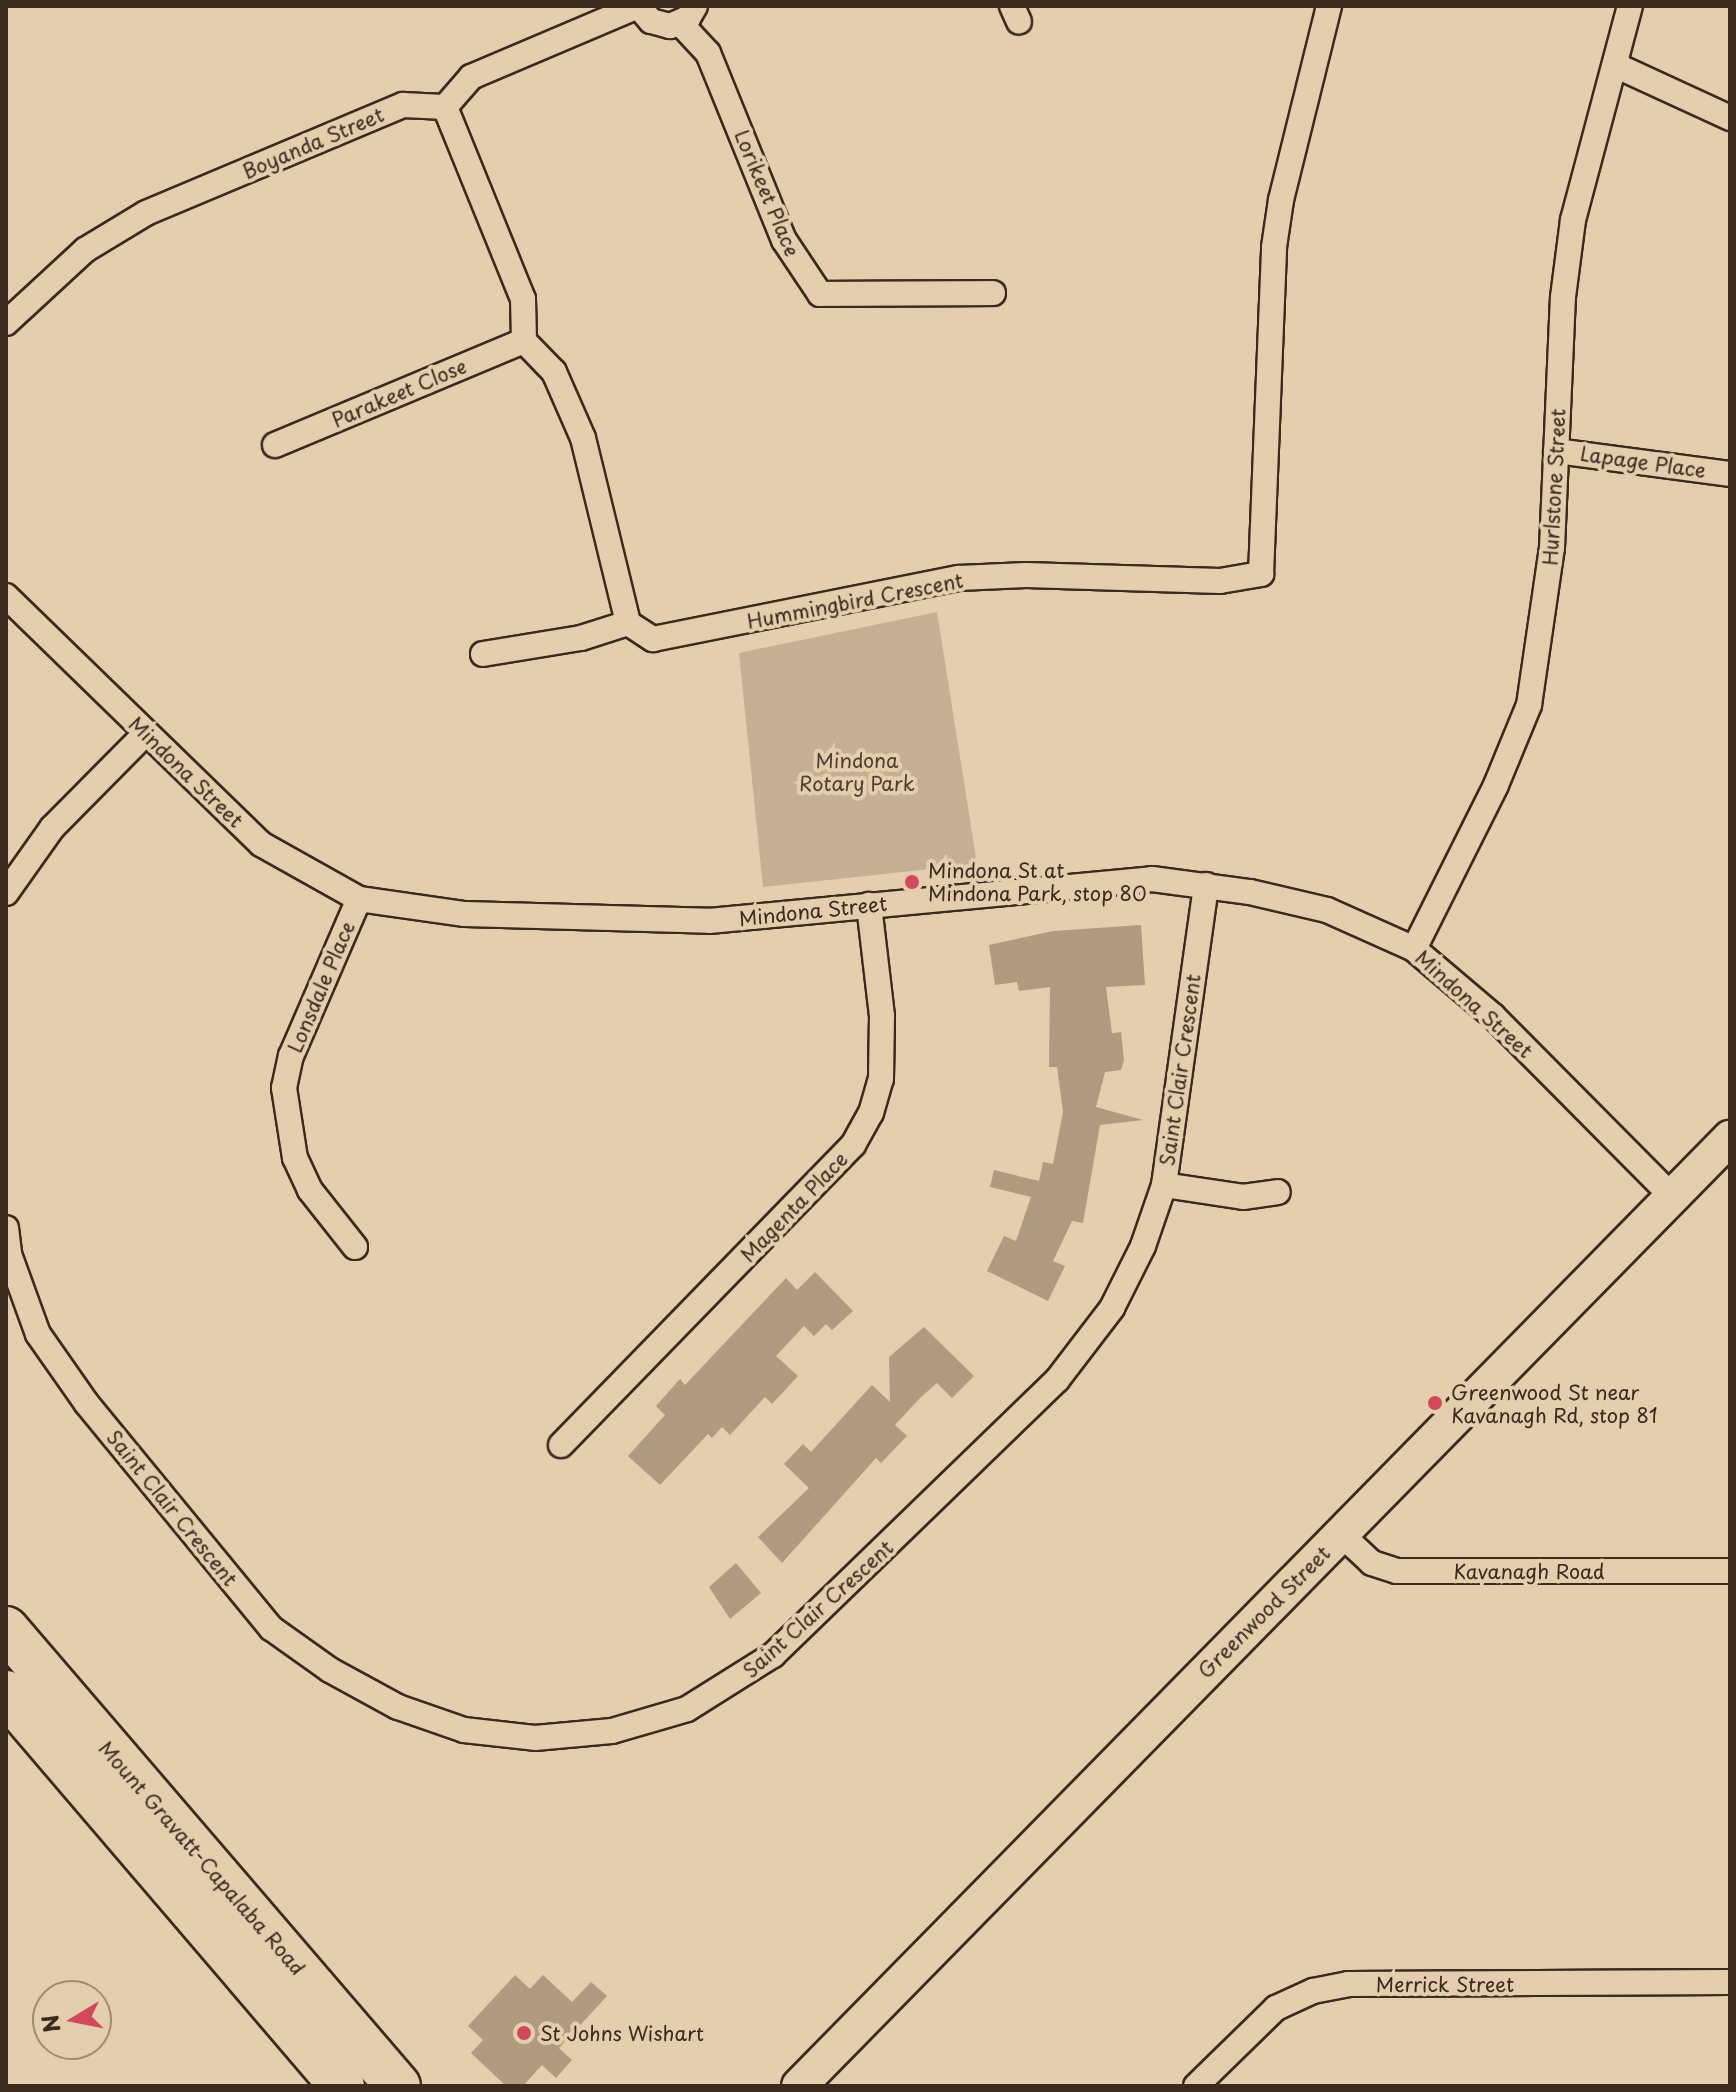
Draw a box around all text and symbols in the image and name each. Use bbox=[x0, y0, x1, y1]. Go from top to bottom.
street label: Boyanda Street bbox=[239, 102, 387, 184]
street label: Lorikeet Place bbox=[729, 125, 805, 261]
street label: Parakeet Close bbox=[327, 354, 471, 432]
street label: Hurlstone Street bbox=[1538, 407, 1570, 567]
street label: Lapage Place bbox=[1579, 441, 1707, 483]
street label: Hummingbird Crescent bbox=[744, 568, 966, 634]
street label: Mindona Street bbox=[124, 712, 248, 832]
park label: Mindona Rotary Park bbox=[799, 749, 915, 796]
place label: Mindona St at Mindona Park, stop 80 bbox=[928, 858, 1148, 905]
marker: Mindona St at Mindona Park, stop 80 bbox=[903, 873, 921, 891]
street label: Mindona Street bbox=[738, 891, 888, 931]
street label: Lonsdale Place bbox=[282, 917, 360, 1057]
street label: Mindona Street bbox=[1411, 945, 1537, 1063]
street label: Saint Clair Crescent bbox=[1155, 972, 1205, 1168]
street label: Magenta Place bbox=[736, 1147, 852, 1267]
place label: Greenwood St near Kavanagh Rd, stop 81 bbox=[1451, 1380, 1658, 1427]
marker: Greenwood St near Kavanagh Rd, stop 81 bbox=[1426, 1394, 1444, 1412]
street label: Saint Clair Crescent bbox=[101, 1425, 243, 1591]
street label: Saint Clair Crescent bbox=[738, 1535, 898, 1683]
street label: Greenwood Street bbox=[1193, 1541, 1335, 1683]
street label: Kavanagh Road bbox=[1454, 1559, 1604, 1583]
street label: Mount Gravatt-Capalaba Road bbox=[94, 1736, 310, 1980]
street label: Merrick Street bbox=[1375, 1972, 1515, 1996]
north arrow bbox=[32, 1980, 112, 2060]
text: N bbox=[32, 2012, 68, 2035]
place label: St Johns Wishart bbox=[540, 2021, 705, 2045]
marker: St Johns Wishart bbox=[515, 2024, 533, 2042]

